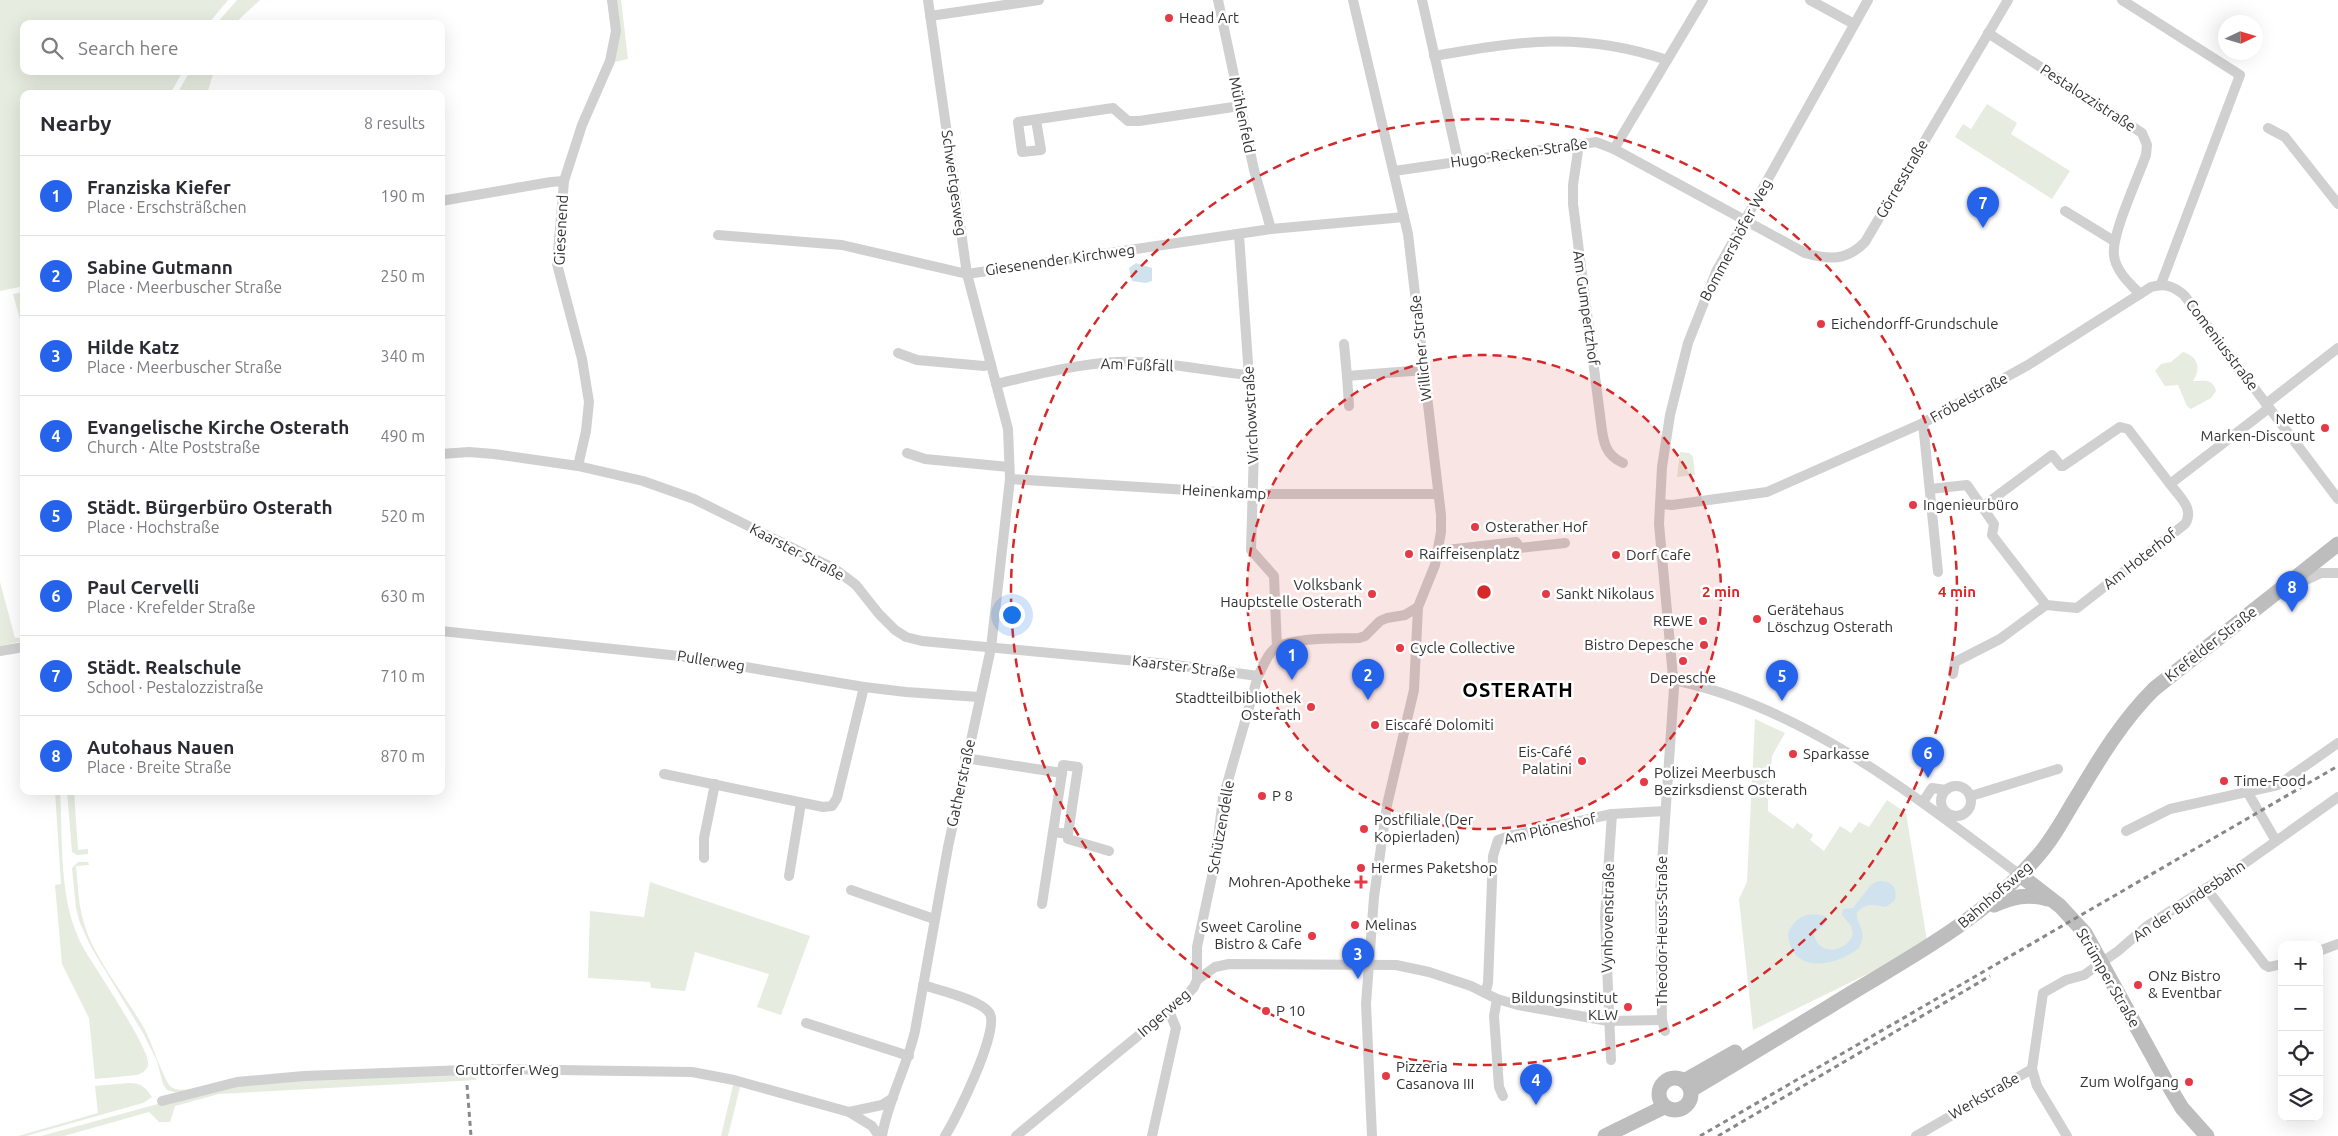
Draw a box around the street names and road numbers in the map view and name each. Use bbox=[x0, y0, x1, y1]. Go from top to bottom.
street label: Pestalozzistraße bbox=[2037, 60, 2139, 135]
street label: Mühlenfeld bbox=[1226, 75, 1259, 155]
street label: Schwertgesweg bbox=[939, 129, 970, 237]
street label: Hugo-Recken-Straße bbox=[1449, 134, 1589, 171]
street label: Görresstraße bbox=[1872, 136, 1931, 221]
street label: Bommershöfer Weg bbox=[1696, 176, 1775, 304]
street label: Giesenend bbox=[550, 194, 571, 266]
street label: Giesenender Kirchweg bbox=[984, 241, 1136, 278]
street label: Am Gumpertzhof bbox=[1570, 249, 1603, 367]
street label: Willicher Straße bbox=[1406, 294, 1435, 402]
street label: Comeniusstraße bbox=[2183, 296, 2262, 394]
street label: Am Fußfall bbox=[1100, 355, 1174, 374]
street label: Virchowstraße bbox=[1239, 365, 1262, 465]
street label: Fröbelstraße bbox=[1927, 369, 2011, 426]
street label: Heinenkamp bbox=[1181, 481, 1267, 502]
street label: Kaarster Straße bbox=[747, 520, 847, 584]
street label: Am Hoterhof bbox=[2100, 525, 2180, 592]
street label: Krefelder Straße bbox=[2161, 603, 2260, 685]
street label: Pullerweg bbox=[676, 647, 746, 674]
street label: Kaarster Straße bbox=[1131, 652, 1237, 681]
street label: Gatherstraße bbox=[943, 738, 978, 828]
street label: Schützendelle bbox=[1204, 779, 1237, 875]
street label: Am Plöneshof bbox=[1502, 810, 1598, 847]
street label: Theodor-Heuss-Straße bbox=[1653, 856, 1670, 1006]
street label: An der Bundesbahn bbox=[2129, 857, 2248, 944]
street label: Bahnhofsweg bbox=[1954, 858, 2035, 931]
street label: Vynhovenstraße bbox=[1598, 863, 1617, 973]
street label: Strümper Straße bbox=[2073, 925, 2144, 1030]
street label: Ingerweg bbox=[1134, 985, 1193, 1040]
street label: Gruttorfer Weg bbox=[455, 1061, 559, 1078]
street label: Werkstraße bbox=[1946, 1069, 2022, 1123]

